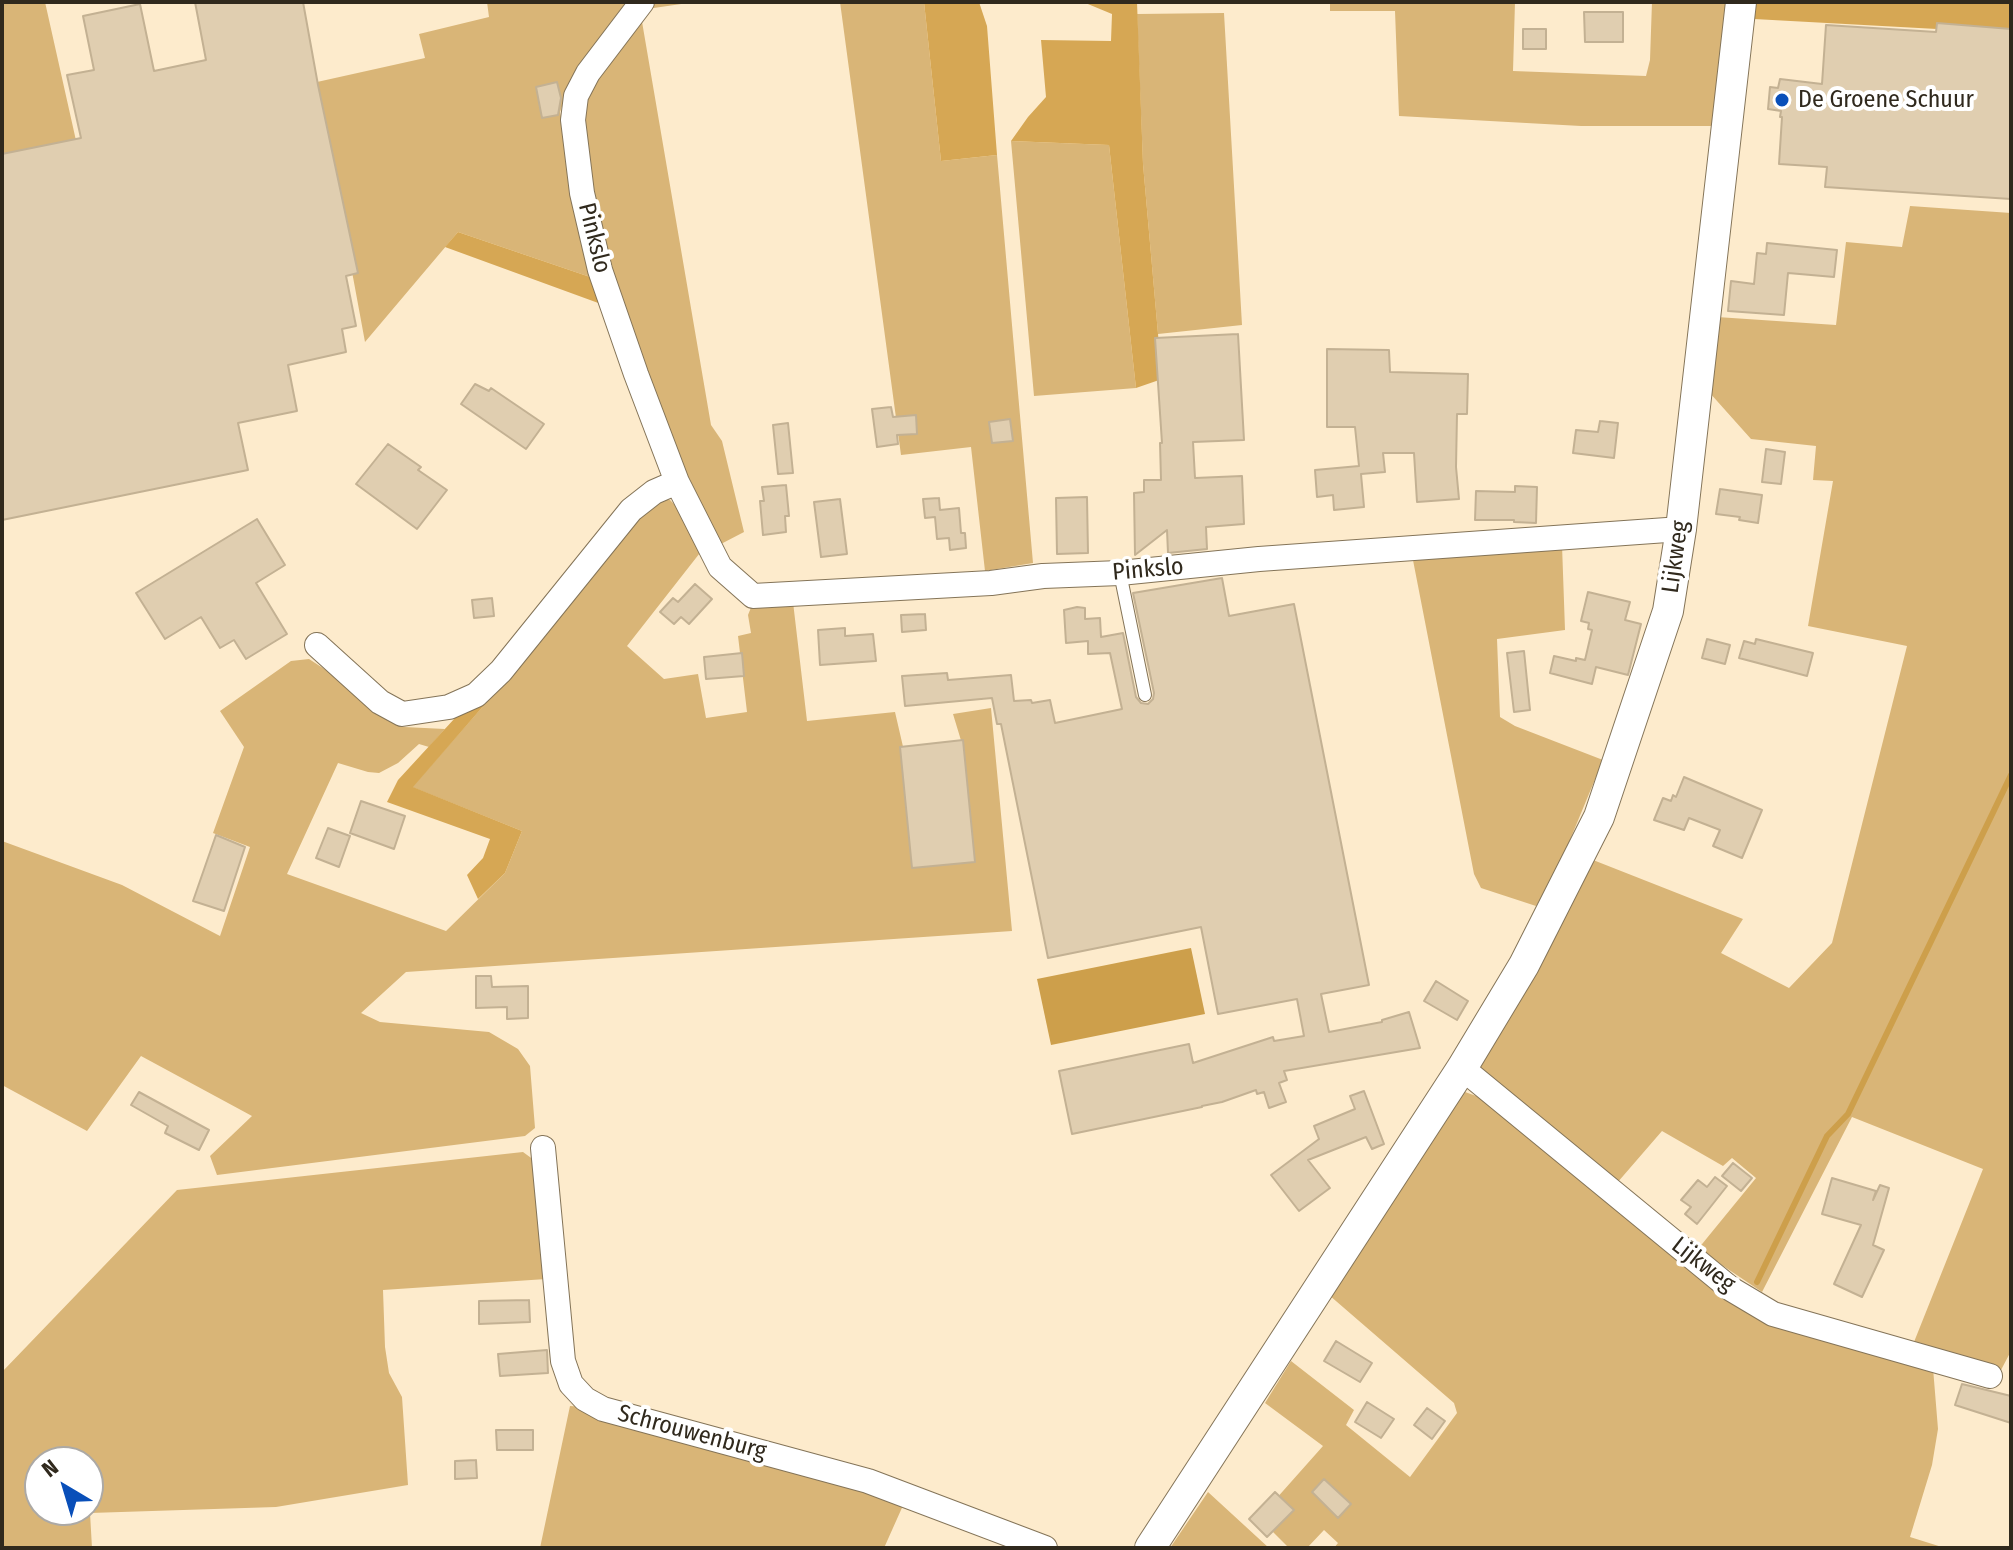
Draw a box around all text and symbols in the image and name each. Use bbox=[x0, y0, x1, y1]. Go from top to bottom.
place label: De Groene Schuur bbox=[1798, 86, 1974, 114]
marker: De Groene Schuur bbox=[1773, 91, 1791, 109]
street label: Pinkslo bbox=[571, 200, 617, 276]
street label: Lijkweg bbox=[1657, 519, 1695, 595]
street label: Pinkslo bbox=[1111, 553, 1185, 587]
street label: Lijkweg bbox=[1665, 1231, 1741, 1299]
street label: Schrouwenburg bbox=[615, 1399, 769, 1467]
north arrow bbox=[24, 1446, 104, 1526]
text: N bbox=[37, 1454, 64, 1483]

